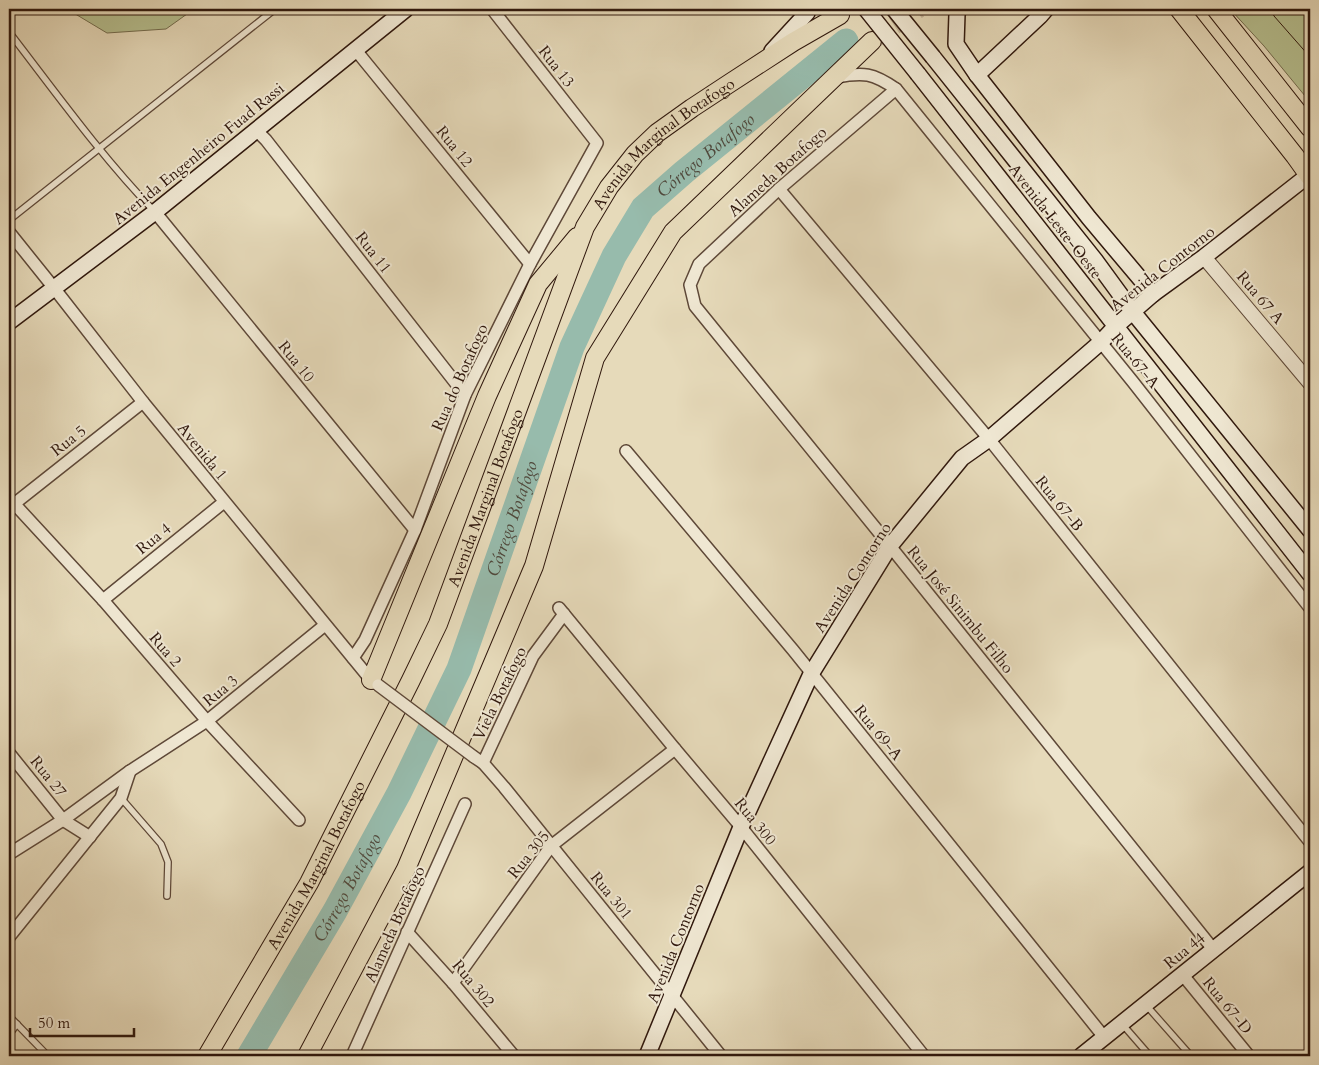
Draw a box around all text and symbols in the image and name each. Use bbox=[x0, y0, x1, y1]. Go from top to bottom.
street label: Rua 13 bbox=[533, 41, 579, 92]
street label: Avenida Marginal Botafogo bbox=[588, 73, 739, 214]
street label: Avenida Engenheiro Fuad Rassi bbox=[108, 77, 289, 230]
water label: Córrego Botafogo bbox=[651, 108, 760, 204]
street label: Rua 12 bbox=[431, 121, 478, 172]
street label: Alameda Botafogo bbox=[724, 121, 832, 222]
street label: Avenida Leste-Oeste bbox=[1003, 159, 1107, 284]
street label: Avenida Contorno bbox=[1106, 221, 1220, 317]
street label: Rua 11 bbox=[350, 227, 396, 278]
street label: Rua 67 A bbox=[1232, 266, 1289, 329]
street label: Rua do Botafogo bbox=[426, 320, 494, 434]
street label: Rua 67-A bbox=[1106, 328, 1165, 394]
street label: Rua 10 bbox=[273, 336, 320, 387]
street label: Avenida Marginal Botafogo bbox=[443, 405, 529, 590]
street label: Avenida 1 bbox=[172, 418, 232, 485]
street label: Rua 5 bbox=[46, 420, 91, 462]
water label: Córrego Botafogo bbox=[480, 458, 544, 580]
street label: Rua 67-B bbox=[1030, 471, 1088, 536]
street label: Rua 4 bbox=[131, 518, 176, 560]
street label: Avenida Contorno bbox=[809, 518, 897, 637]
street label: Rua José Sinimbu Filho bbox=[902, 541, 1019, 678]
street label: Rua 2 bbox=[144, 628, 186, 672]
street label: Viela Botafogo bbox=[468, 643, 532, 744]
street label: Rua 3 bbox=[198, 670, 243, 712]
street label: Rua 69-A bbox=[849, 700, 908, 766]
street label: Rua 27 bbox=[25, 751, 72, 802]
street label: Avenida Marginal Botafogo bbox=[262, 777, 371, 954]
street label: Rua 300 bbox=[729, 793, 781, 850]
street label: Rua 305 bbox=[503, 826, 555, 883]
water label: Córrego Botafogo bbox=[307, 829, 388, 947]
street label: Alameda Botafogo bbox=[359, 862, 431, 986]
street label: Rua 301 bbox=[585, 867, 637, 924]
street label: Avenida Contorno bbox=[642, 880, 710, 1007]
street label: Rua 44 bbox=[1159, 927, 1210, 974]
street label: Rua 302 bbox=[447, 955, 500, 1012]
street label: Rua 67-D bbox=[1197, 972, 1257, 1039]
scale bar bbox=[30, 1005, 134, 1037]
text: 50 m bbox=[38, 1013, 70, 1033]

